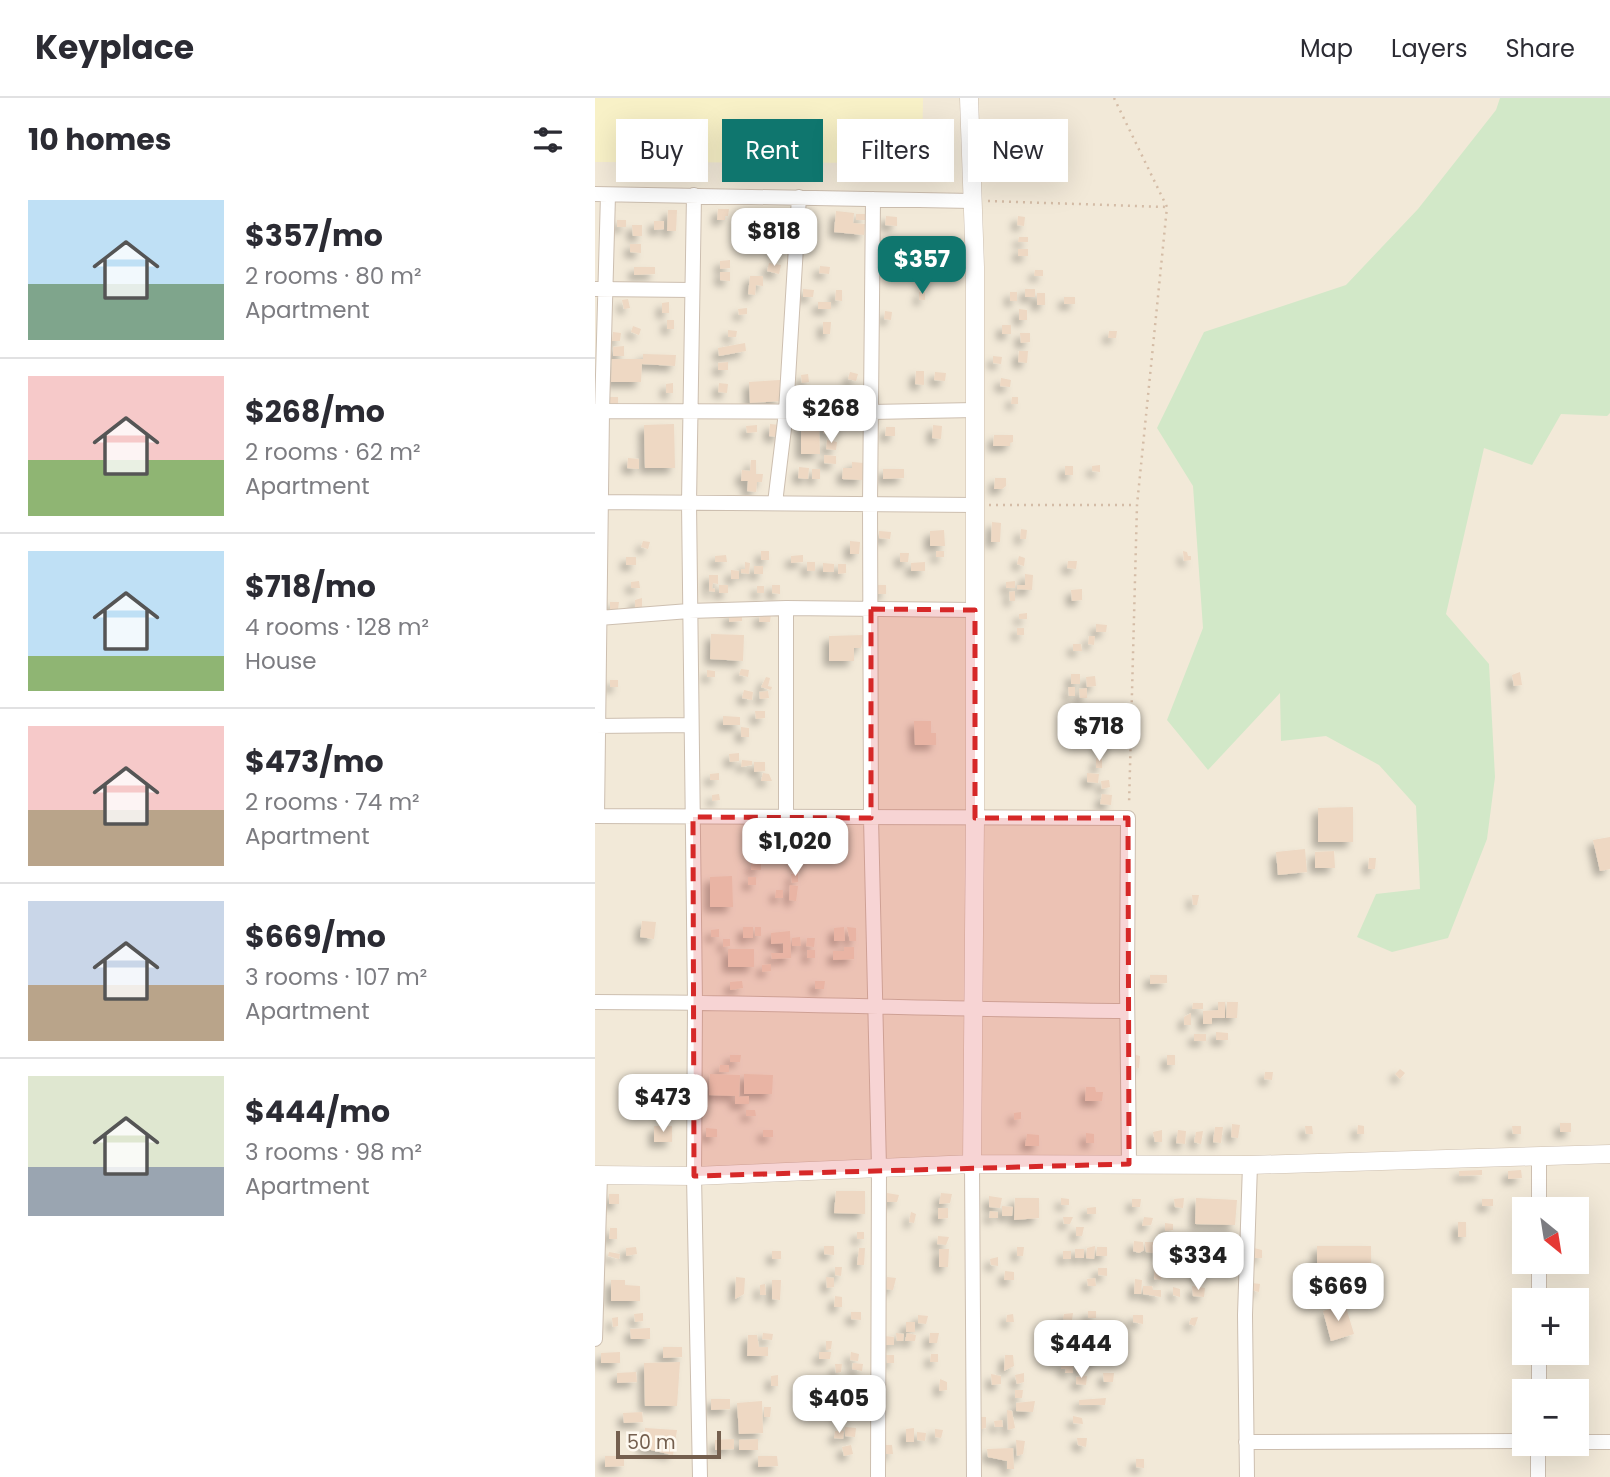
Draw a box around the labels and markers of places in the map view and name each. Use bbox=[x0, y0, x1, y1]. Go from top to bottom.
pin: $818 bbox=[733, 208, 815, 268]
pin: $357 bbox=[881, 236, 963, 296]
pin: $268 bbox=[790, 386, 872, 445]
pin: $718 bbox=[1058, 704, 1140, 763]
pin: $1,020 bbox=[738, 818, 852, 878]
pin: $473 bbox=[622, 1074, 704, 1134]
pin: $334 bbox=[1157, 1232, 1239, 1292]
pin: $669 bbox=[1297, 1264, 1379, 1323]
pin: $444 bbox=[1040, 1320, 1122, 1380]
pin: $405 bbox=[798, 1376, 880, 1435]

